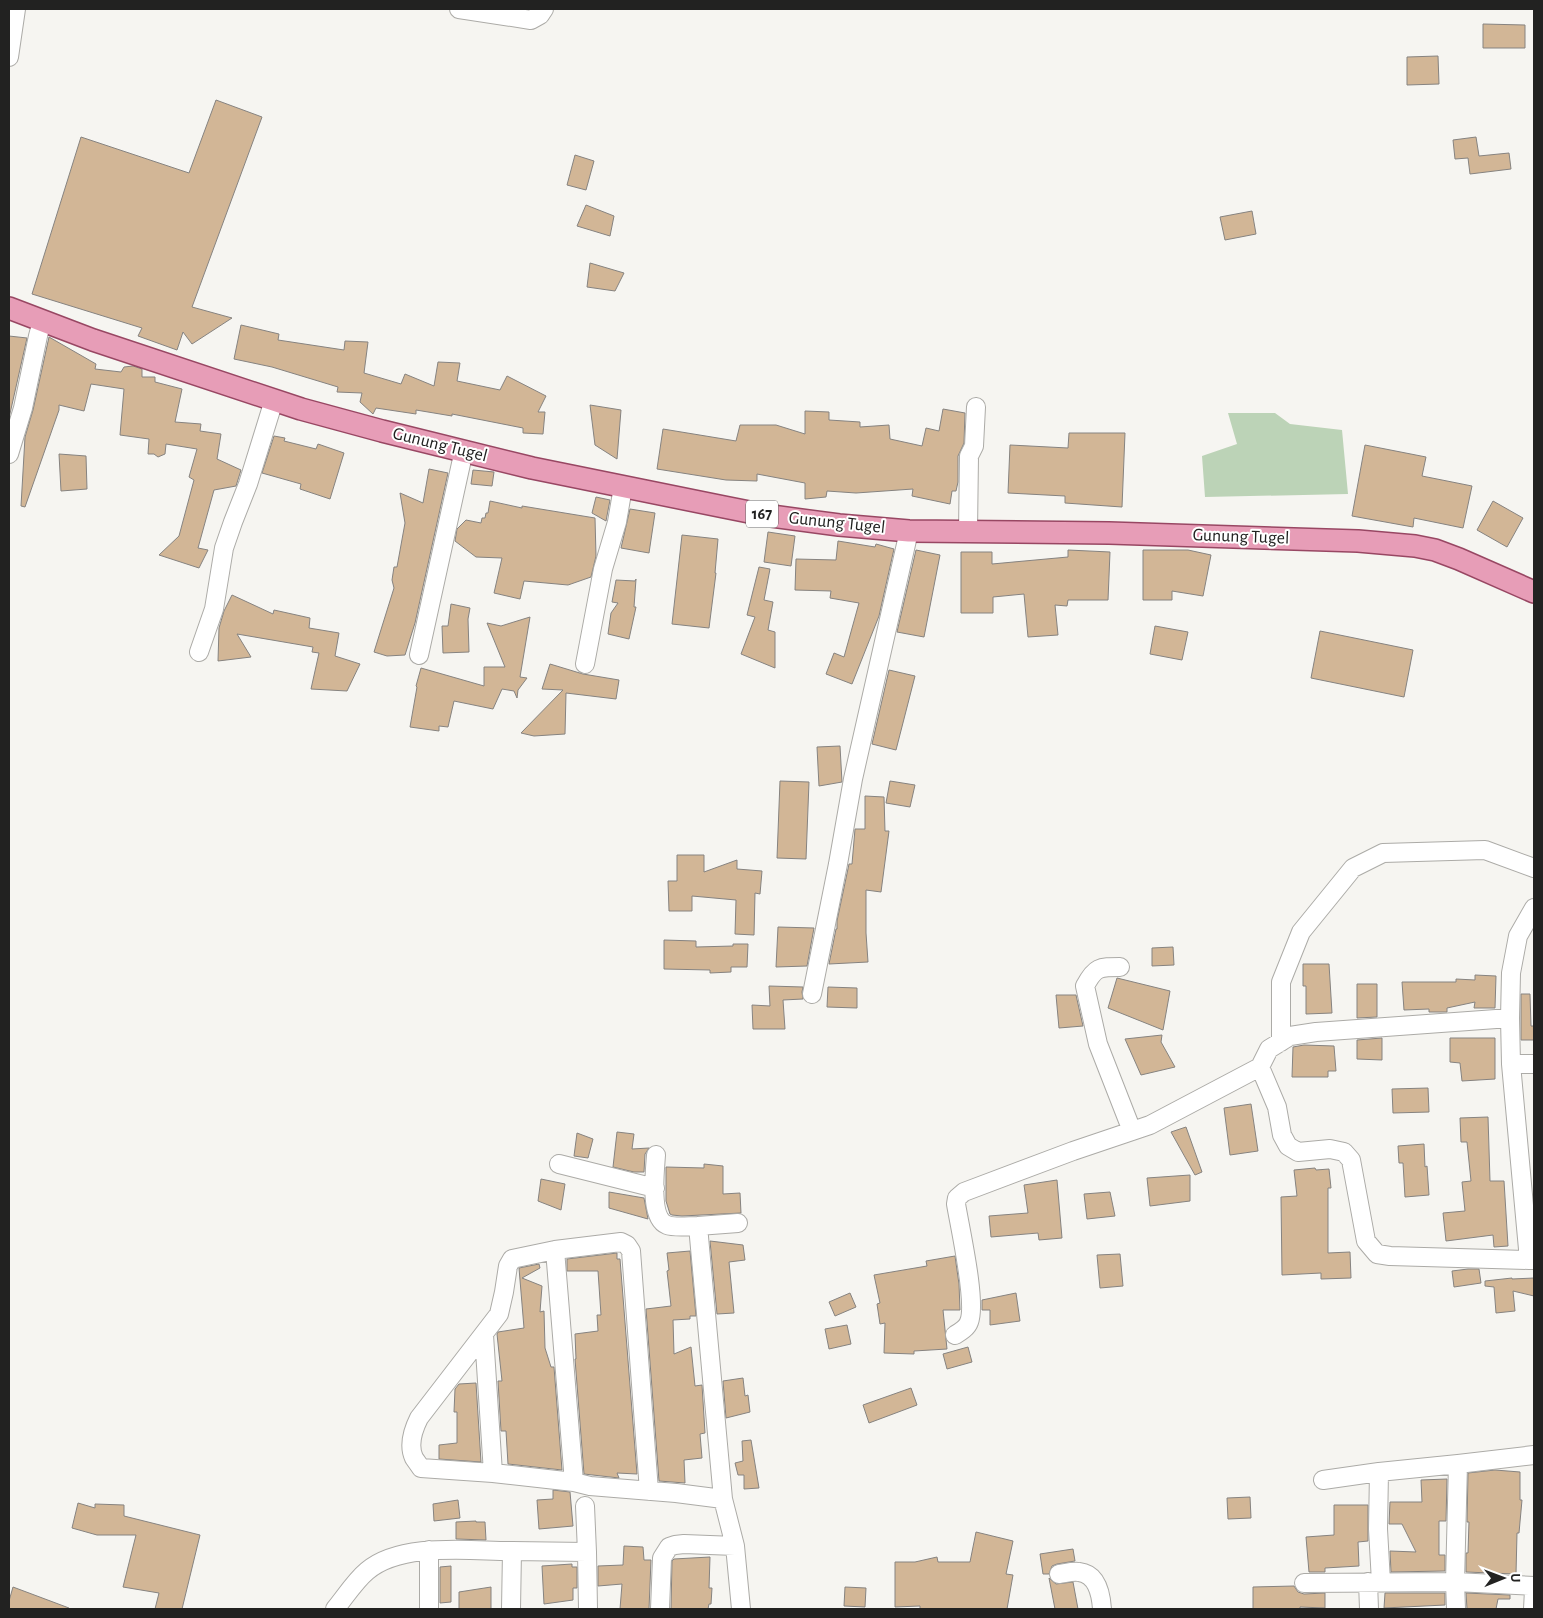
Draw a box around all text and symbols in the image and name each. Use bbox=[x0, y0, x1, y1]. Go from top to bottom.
street label: Gunung Tugel bbox=[391, 425, 489, 465]
road number: 167 bbox=[746, 500, 778, 528]
street label: Gunung Tugel bbox=[788, 509, 886, 537]
street label: Gunung Tugel bbox=[1192, 526, 1290, 548]
north arrow bbox=[1478, 1553, 1528, 1603]
text: U bbox=[1508, 1573, 1522, 1582]

